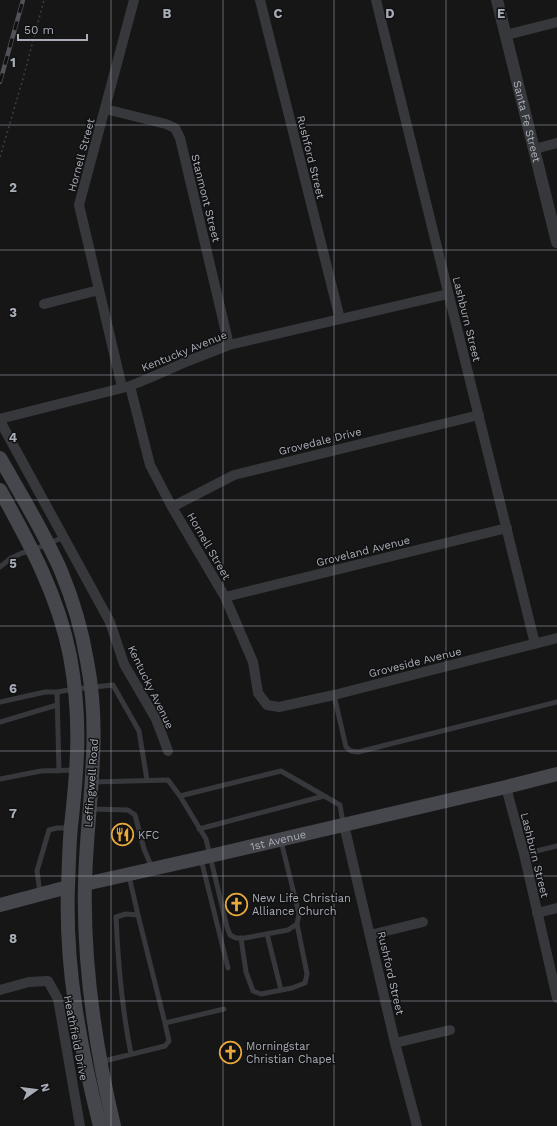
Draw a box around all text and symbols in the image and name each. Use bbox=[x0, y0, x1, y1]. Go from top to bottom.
text: B bbox=[163, 6, 172, 21]
text: C bbox=[274, 6, 283, 21]
text: D bbox=[385, 6, 395, 21]
text: E bbox=[497, 6, 505, 21]
scale bar bbox=[18, 16, 87, 42]
text: 50 m bbox=[24, 23, 54, 37]
text: 1 bbox=[10, 55, 16, 70]
street label: Santa Fe Street bbox=[510, 79, 543, 164]
street label: Rushford Street bbox=[294, 114, 327, 200]
street label: Hornell Street bbox=[65, 117, 98, 193]
street label: Stanmont Street bbox=[188, 153, 223, 244]
text: 2 bbox=[9, 180, 17, 195]
street label: Lashburn Street bbox=[450, 275, 483, 363]
text: 3 bbox=[9, 305, 17, 320]
street label: Kentucky Avenue bbox=[139, 328, 229, 375]
street label: Grovedale Drive bbox=[277, 425, 363, 458]
text: 4 bbox=[9, 430, 18, 445]
street label: Hornell Street bbox=[184, 510, 233, 583]
street label: Groveland Avenue bbox=[315, 534, 411, 569]
text: 5 bbox=[9, 556, 17, 571]
street label: Kentucky Avenue bbox=[125, 643, 176, 731]
street label: Groveside Avenue bbox=[367, 645, 463, 680]
text: 6 bbox=[9, 681, 17, 696]
street label: Leffingwell Road bbox=[82, 738, 101, 828]
text: 7 bbox=[9, 806, 17, 821]
street label: Lashburn Street bbox=[518, 811, 551, 899]
restaurant icon: KFC bbox=[110, 822, 136, 848]
street label: 1st Avenue bbox=[249, 828, 307, 853]
place label: KFC bbox=[138, 829, 160, 842]
church icon: New Life Christian Alliance Church bbox=[224, 891, 250, 917]
place label: New Life Christian Alliance Church bbox=[252, 892, 351, 918]
street label: Rushford Street bbox=[375, 930, 407, 1017]
text: 8 bbox=[9, 931, 17, 946]
street label: Heathfield Drive bbox=[61, 994, 90, 1082]
church icon: Morningstar Christian Chapel bbox=[217, 1039, 243, 1065]
place label: Morningstar Christian Chapel bbox=[246, 1040, 336, 1066]
north arrow bbox=[16, 1070, 56, 1110]
text: N bbox=[38, 1082, 53, 1093]

